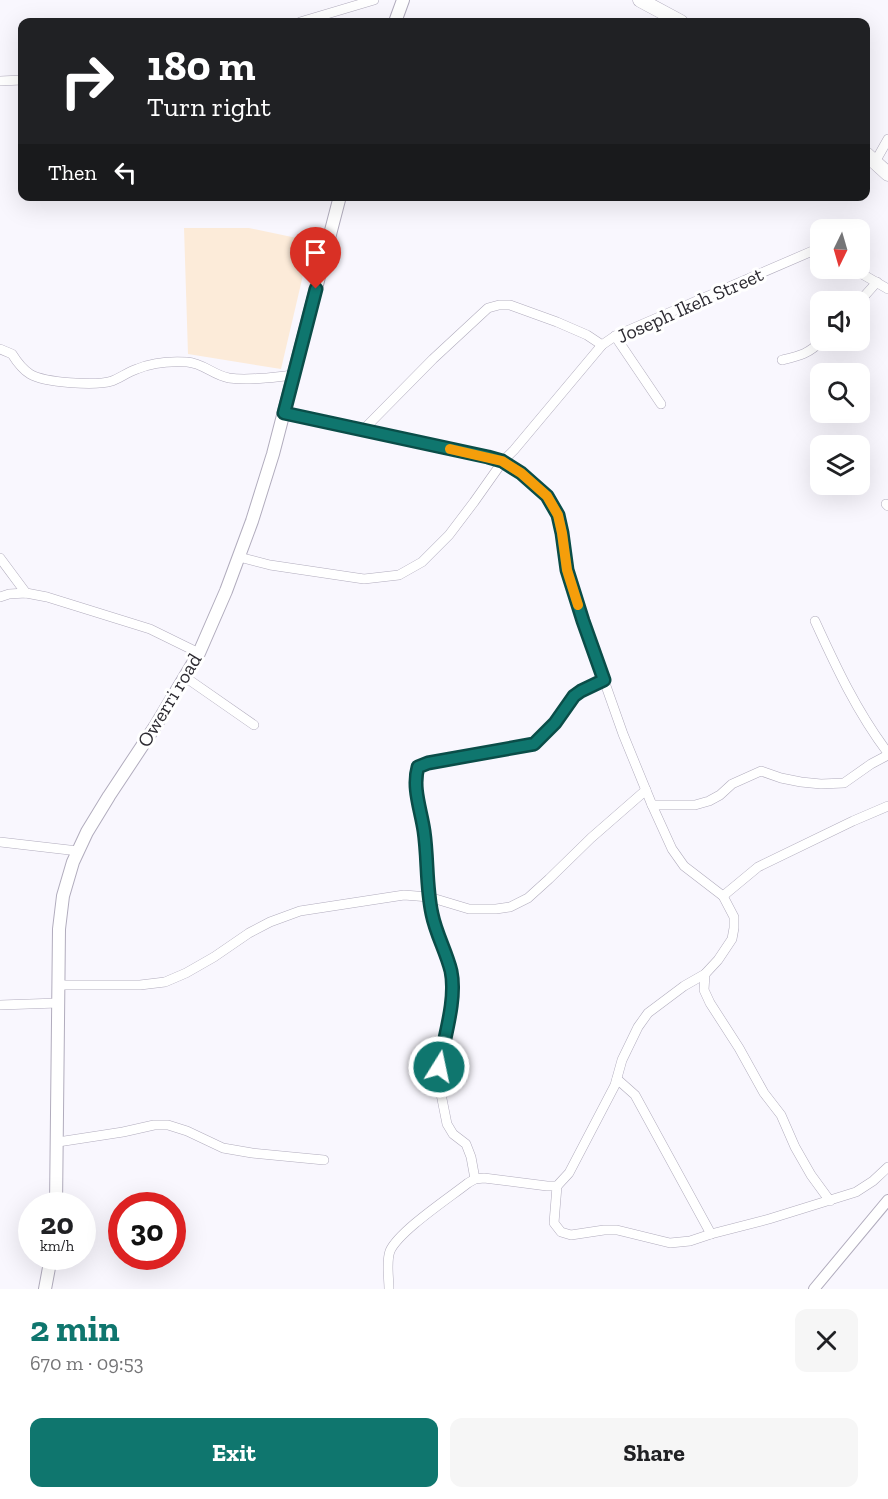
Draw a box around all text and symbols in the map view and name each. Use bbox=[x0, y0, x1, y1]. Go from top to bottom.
text: 180 m bbox=[147, 40, 255, 91]
icon: right bbox=[48, 42, 126, 120]
text: Turn right bbox=[147, 91, 271, 123]
icon: left bbox=[109, 156, 142, 189]
text: Then bbox=[48, 159, 97, 186]
north arrow bbox=[810, 219, 870, 279]
map controls bbox=[810, 219, 870, 495]
pin bbox=[290, 227, 341, 289]
icon: arrive bbox=[299, 236, 332, 269]
street label: Joseph Ikeh Street bbox=[613, 262, 767, 348]
button: sound bbox=[810, 291, 870, 351]
button: search bbox=[810, 363, 870, 423]
button: layers bbox=[810, 435, 870, 495]
street label: Owerri road bbox=[132, 649, 206, 751]
position arrow bbox=[407, 1035, 471, 1099]
speed limit sign: 30 bbox=[108, 1192, 186, 1270]
text: 20 bbox=[40, 1206, 74, 1242]
text: km/h bbox=[40, 1237, 74, 1255]
text: 2 min bbox=[30, 1307, 120, 1350]
button: close bbox=[795, 1309, 858, 1372]
text: 670 m · 09:53 bbox=[30, 1351, 143, 1375]
button: Exit bbox=[30, 1418, 438, 1487]
button: Share bbox=[450, 1418, 858, 1487]

